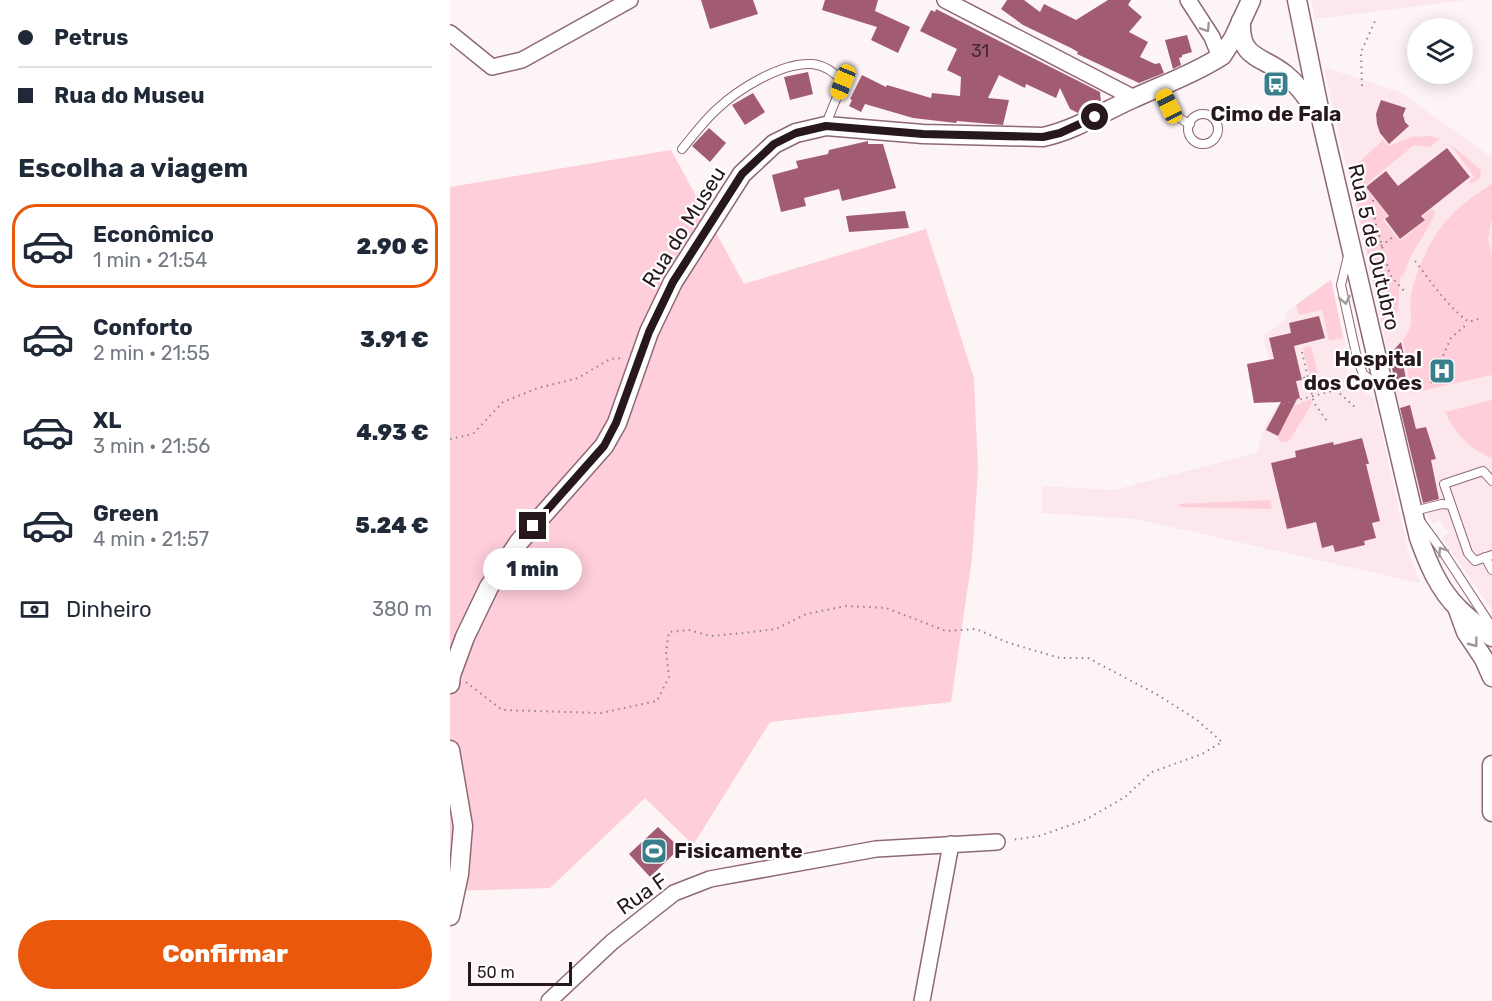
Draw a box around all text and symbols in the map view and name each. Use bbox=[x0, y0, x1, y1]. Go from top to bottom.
map controls bbox=[1407, 18, 1473, 84]
button: layers bbox=[1407, 18, 1473, 84]
one-way arrow bbox=[1199, 21, 1210, 32]
text: Petrus bbox=[54, 24, 128, 51]
house number: 31 bbox=[971, 40, 989, 62]
car bbox=[828, 62, 858, 102]
bus stop icon: Cimo de Fala bbox=[1261, 69, 1291, 99]
text: Rua do Museu bbox=[54, 82, 205, 109]
car bbox=[1153, 86, 1185, 126]
place label: Cimo de Fala bbox=[1211, 101, 1341, 126]
route start bbox=[1081, 103, 1108, 130]
text: Escolha a viagem bbox=[18, 152, 248, 184]
street label: Rua 5 de Outubro bbox=[1343, 161, 1406, 333]
street label: Rua do Museu bbox=[637, 162, 731, 292]
icon: car bbox=[21, 219, 75, 273]
text: Econômico bbox=[93, 221, 214, 248]
text: 2.90 € bbox=[356, 233, 429, 260]
text: 1 min · 21:54 bbox=[93, 248, 207, 272]
one-way arrow bbox=[1338, 295, 1351, 305]
icon: car bbox=[21, 312, 75, 366]
text: Conforto bbox=[93, 314, 193, 341]
text: 3.91 € bbox=[360, 326, 429, 353]
text: 2 min · 21:55 bbox=[93, 341, 210, 365]
place label: Hospital dos Covões bbox=[1304, 346, 1422, 395]
hospital icon: Hospital dos Covões bbox=[1427, 356, 1457, 386]
icon: car bbox=[21, 405, 75, 459]
text: XL bbox=[93, 407, 121, 434]
text: 4.93 € bbox=[356, 419, 429, 446]
text: 3 min · 21:56 bbox=[93, 434, 210, 458]
icon: car bbox=[21, 498, 75, 552]
text: Green bbox=[93, 500, 159, 527]
text: 5.24 € bbox=[355, 512, 429, 539]
route end bbox=[519, 512, 546, 539]
text: 4 min · 21:57 bbox=[93, 527, 209, 551]
callout: 1 min bbox=[484, 547, 582, 589]
one-way arrow bbox=[1438, 547, 1449, 558]
text: 1 min bbox=[506, 557, 559, 581]
icon: cash bbox=[18, 593, 51, 626]
text: Dinheiro bbox=[66, 596, 152, 623]
text: 380 m bbox=[372, 597, 432, 621]
one-way arrow bbox=[1466, 636, 1477, 647]
sports icon: Fisicamente bbox=[639, 836, 669, 866]
place label: Fisicamente bbox=[674, 838, 803, 863]
street label: Rua F bbox=[612, 867, 672, 920]
button: Confirmar bbox=[18, 920, 432, 989]
scale bar bbox=[468, 959, 572, 986]
text: 50 m bbox=[477, 963, 515, 982]

